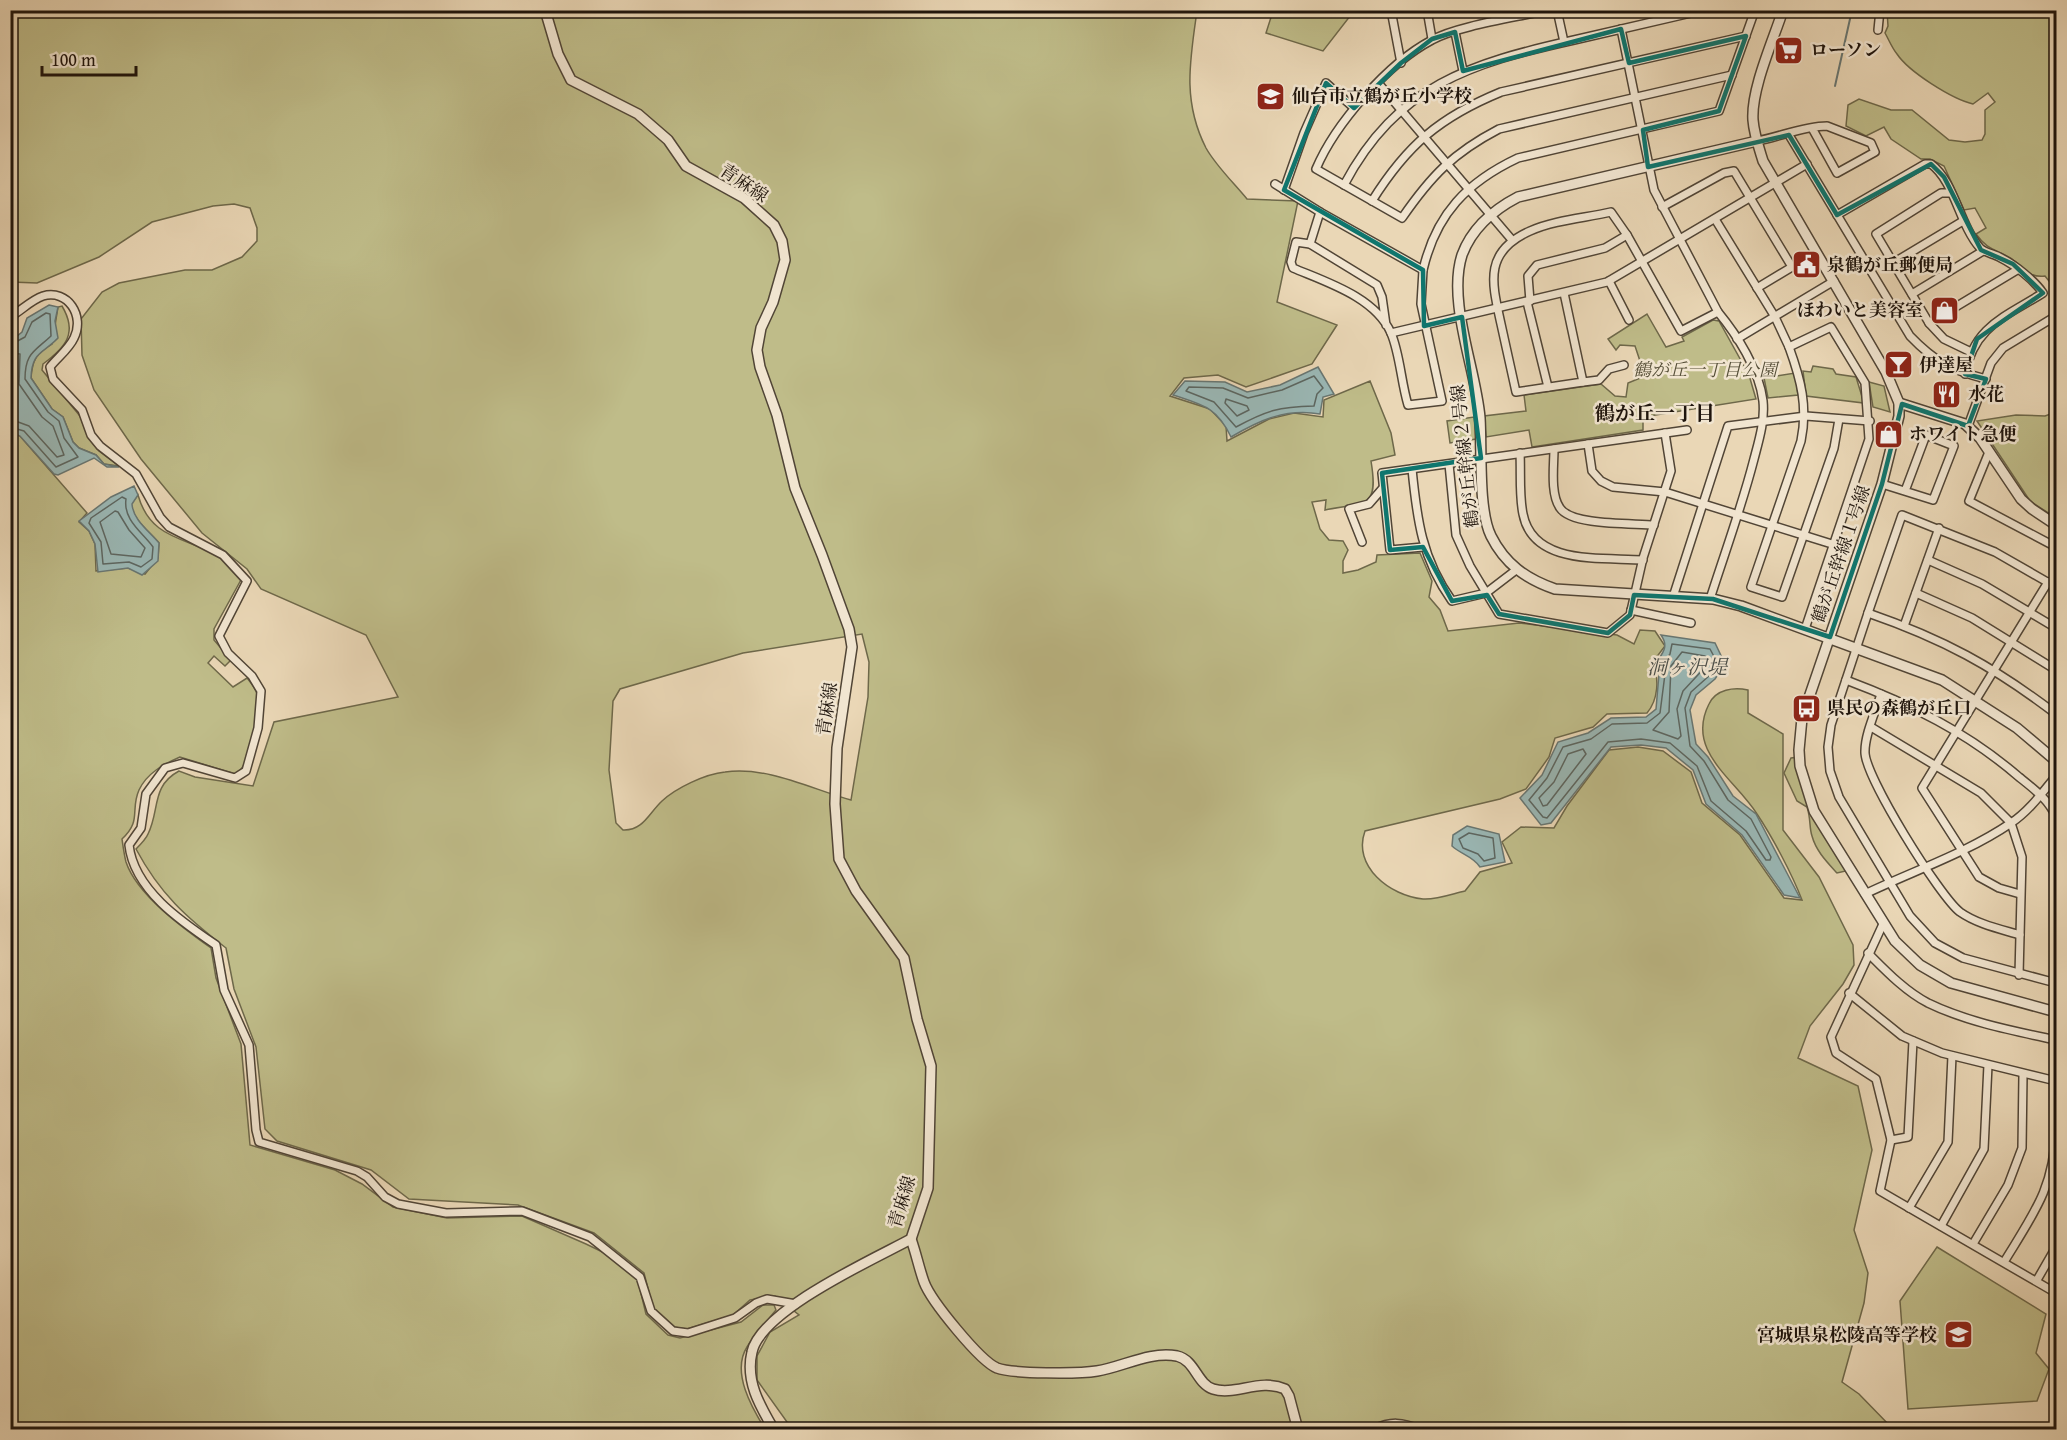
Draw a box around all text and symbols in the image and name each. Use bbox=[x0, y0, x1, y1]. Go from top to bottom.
supermarket icon: ローソン bbox=[1773, 34, 1805, 66]
place label: ローソン bbox=[1810, 36, 1881, 63]
scale bar bbox=[42, 39, 136, 77]
text: 100 m bbox=[51, 46, 96, 73]
school or university icon: 仙台市立鶴が丘小学校 bbox=[1255, 80, 1287, 112]
place label: 仙台市立鶴が丘小学校 bbox=[1292, 82, 1472, 109]
street label: 青麻線 bbox=[714, 156, 774, 209]
public building icon: 泉鶴が丘郵便局 bbox=[1790, 249, 1822, 281]
place label: 泉鶴が丘郵便局 bbox=[1827, 251, 1953, 278]
shop icon: ほわいと美容室 bbox=[1928, 294, 1960, 326]
place label: ほわいと美容室 bbox=[1797, 296, 1923, 323]
bar icon: 伊達屋 bbox=[1882, 349, 1914, 381]
place label: 伊達屋 bbox=[1919, 351, 1973, 378]
park label: 鶴が丘一丁目公園 bbox=[1633, 356, 1780, 383]
restaurant icon: 水花 bbox=[1931, 378, 1963, 410]
place label: 水花 bbox=[1968, 380, 2004, 407]
street label: 鶴が丘幹線２号線 bbox=[1444, 383, 1485, 529]
district label: 鶴が丘一丁目 bbox=[1595, 398, 1715, 427]
shop icon: ホワイト急便 bbox=[1872, 418, 1904, 450]
place label: ホワイト急便 bbox=[1909, 420, 2016, 447]
street label: 鶴が丘幹線１号線 bbox=[1804, 481, 1877, 626]
water label: 洞ヶ沢堤 bbox=[1647, 652, 1729, 681]
street label: 青麻線 bbox=[809, 680, 844, 738]
bus stop icon: 県民の森鶴が丘口 bbox=[1790, 692, 1822, 724]
place label: 県民の森鶴が丘口 bbox=[1827, 694, 1971, 721]
street label: 青麻線 bbox=[881, 1172, 922, 1232]
school or university icon: 宮城県泉松陵高等学校 bbox=[1942, 1319, 1974, 1351]
place label: 宮城県泉松陵高等学校 bbox=[1757, 1321, 1937, 1348]

